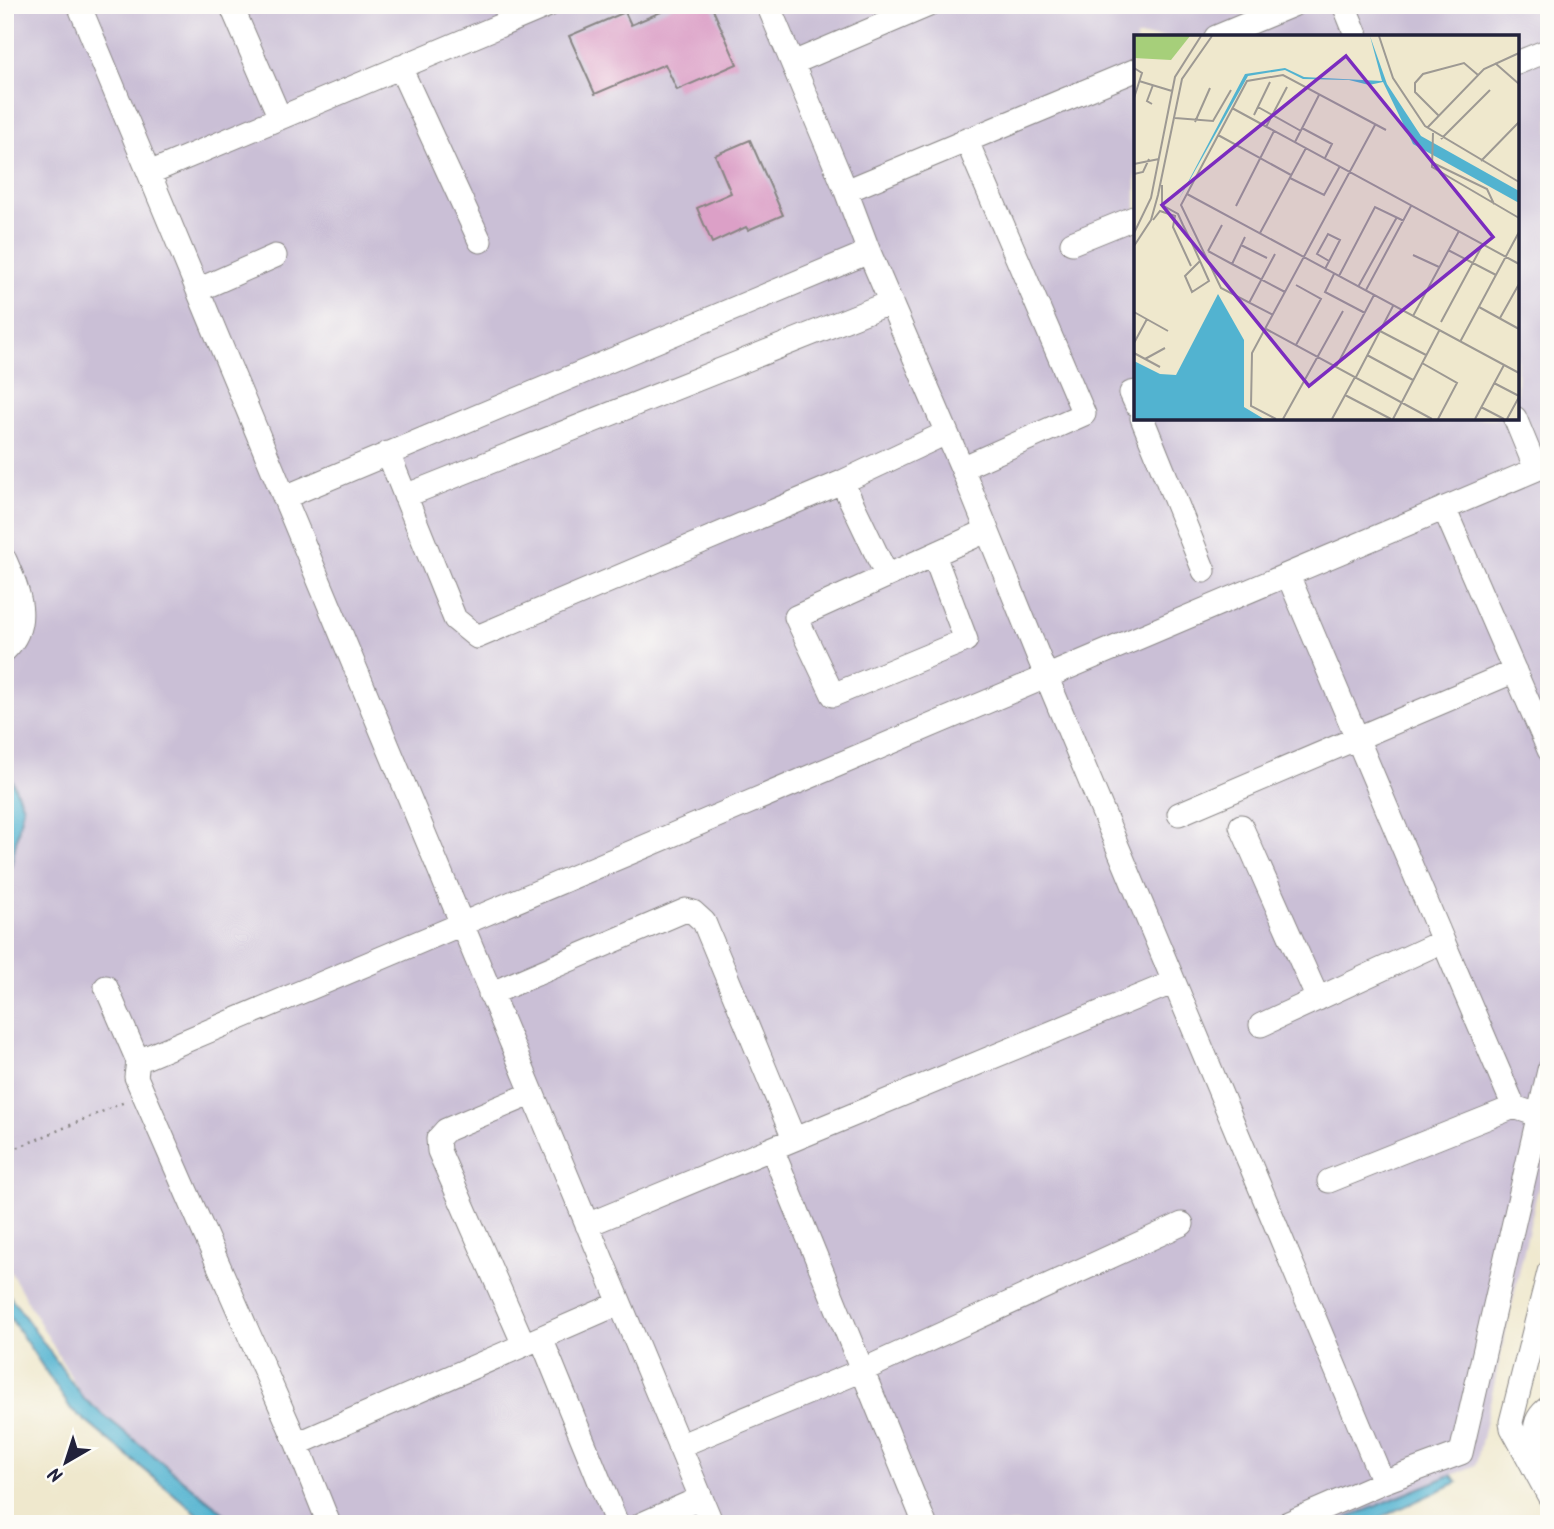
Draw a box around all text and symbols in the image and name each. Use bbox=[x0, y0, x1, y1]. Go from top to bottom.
inset map bbox=[1134, 35, 1519, 420]
north arrow bbox=[32, 1428, 102, 1498]
text: N bbox=[42, 1458, 71, 1489]

